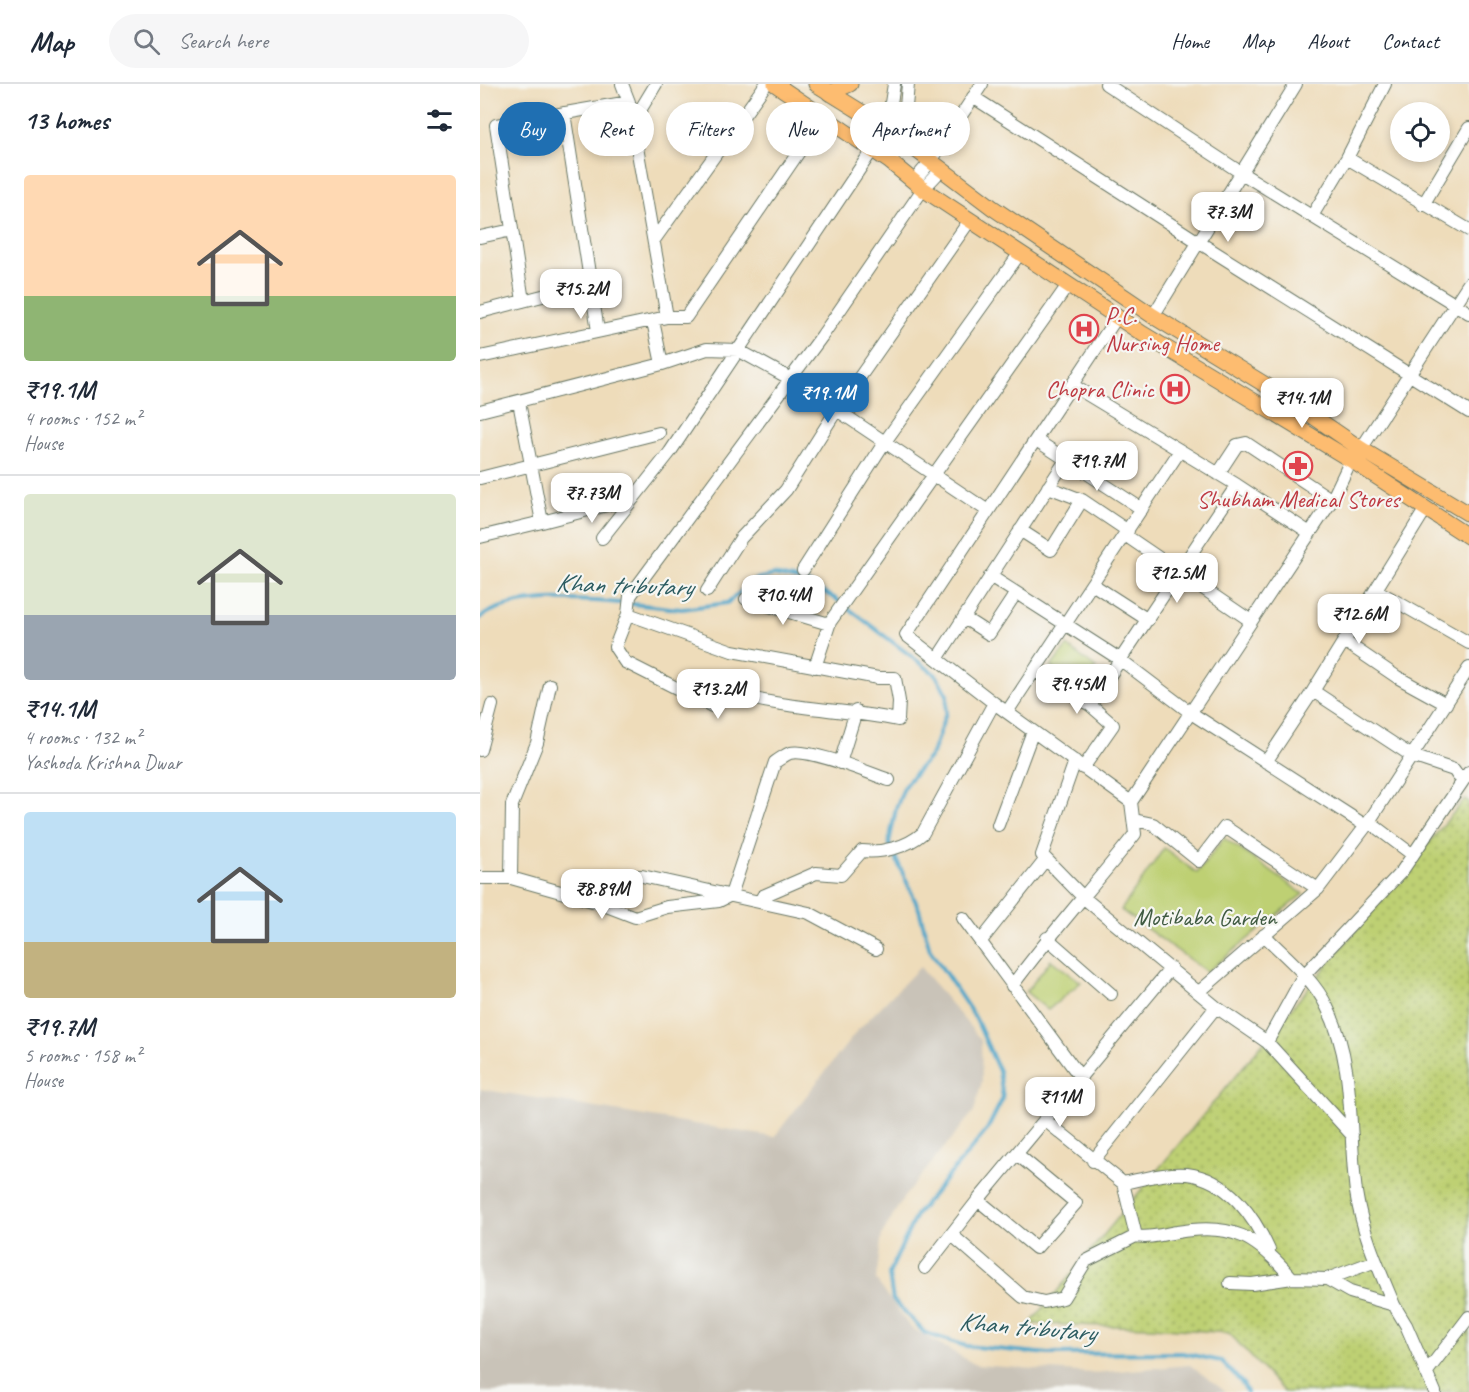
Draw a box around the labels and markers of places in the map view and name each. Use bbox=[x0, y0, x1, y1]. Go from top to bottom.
pin: ₹7.3M bbox=[1186, 192, 1270, 243]
pin: ₹15.2M bbox=[532, 269, 630, 320]
place label: P.C. Nursing Home bbox=[1105, 300, 1221, 358]
hospital icon: P.C. Nursing Home bbox=[1068, 313, 1100, 345]
pin: ₹19.1M bbox=[779, 373, 877, 424]
hospital icon: Chopra Clinic bbox=[1159, 373, 1191, 405]
place label: Chopra Clinic bbox=[1046, 374, 1155, 404]
pin: ₹14.1M bbox=[1253, 378, 1351, 429]
pin: ₹19.7M bbox=[1048, 441, 1146, 492]
pharmacy icon: Shubham Medical Stores bbox=[1282, 450, 1314, 482]
pin: ₹7.73M bbox=[543, 473, 641, 524]
place label: Shubham Medical Stores bbox=[1197, 484, 1402, 514]
pin: ₹12.5M bbox=[1128, 553, 1226, 604]
pin: ₹10.4M bbox=[734, 575, 832, 626]
pin: ₹12.6M bbox=[1310, 594, 1408, 645]
pin: ₹9.45M bbox=[1028, 664, 1126, 715]
pin: ₹13.2M bbox=[669, 669, 767, 720]
pin: ₹8.89M bbox=[553, 869, 651, 920]
pin: ₹11M bbox=[1024, 1077, 1096, 1128]

